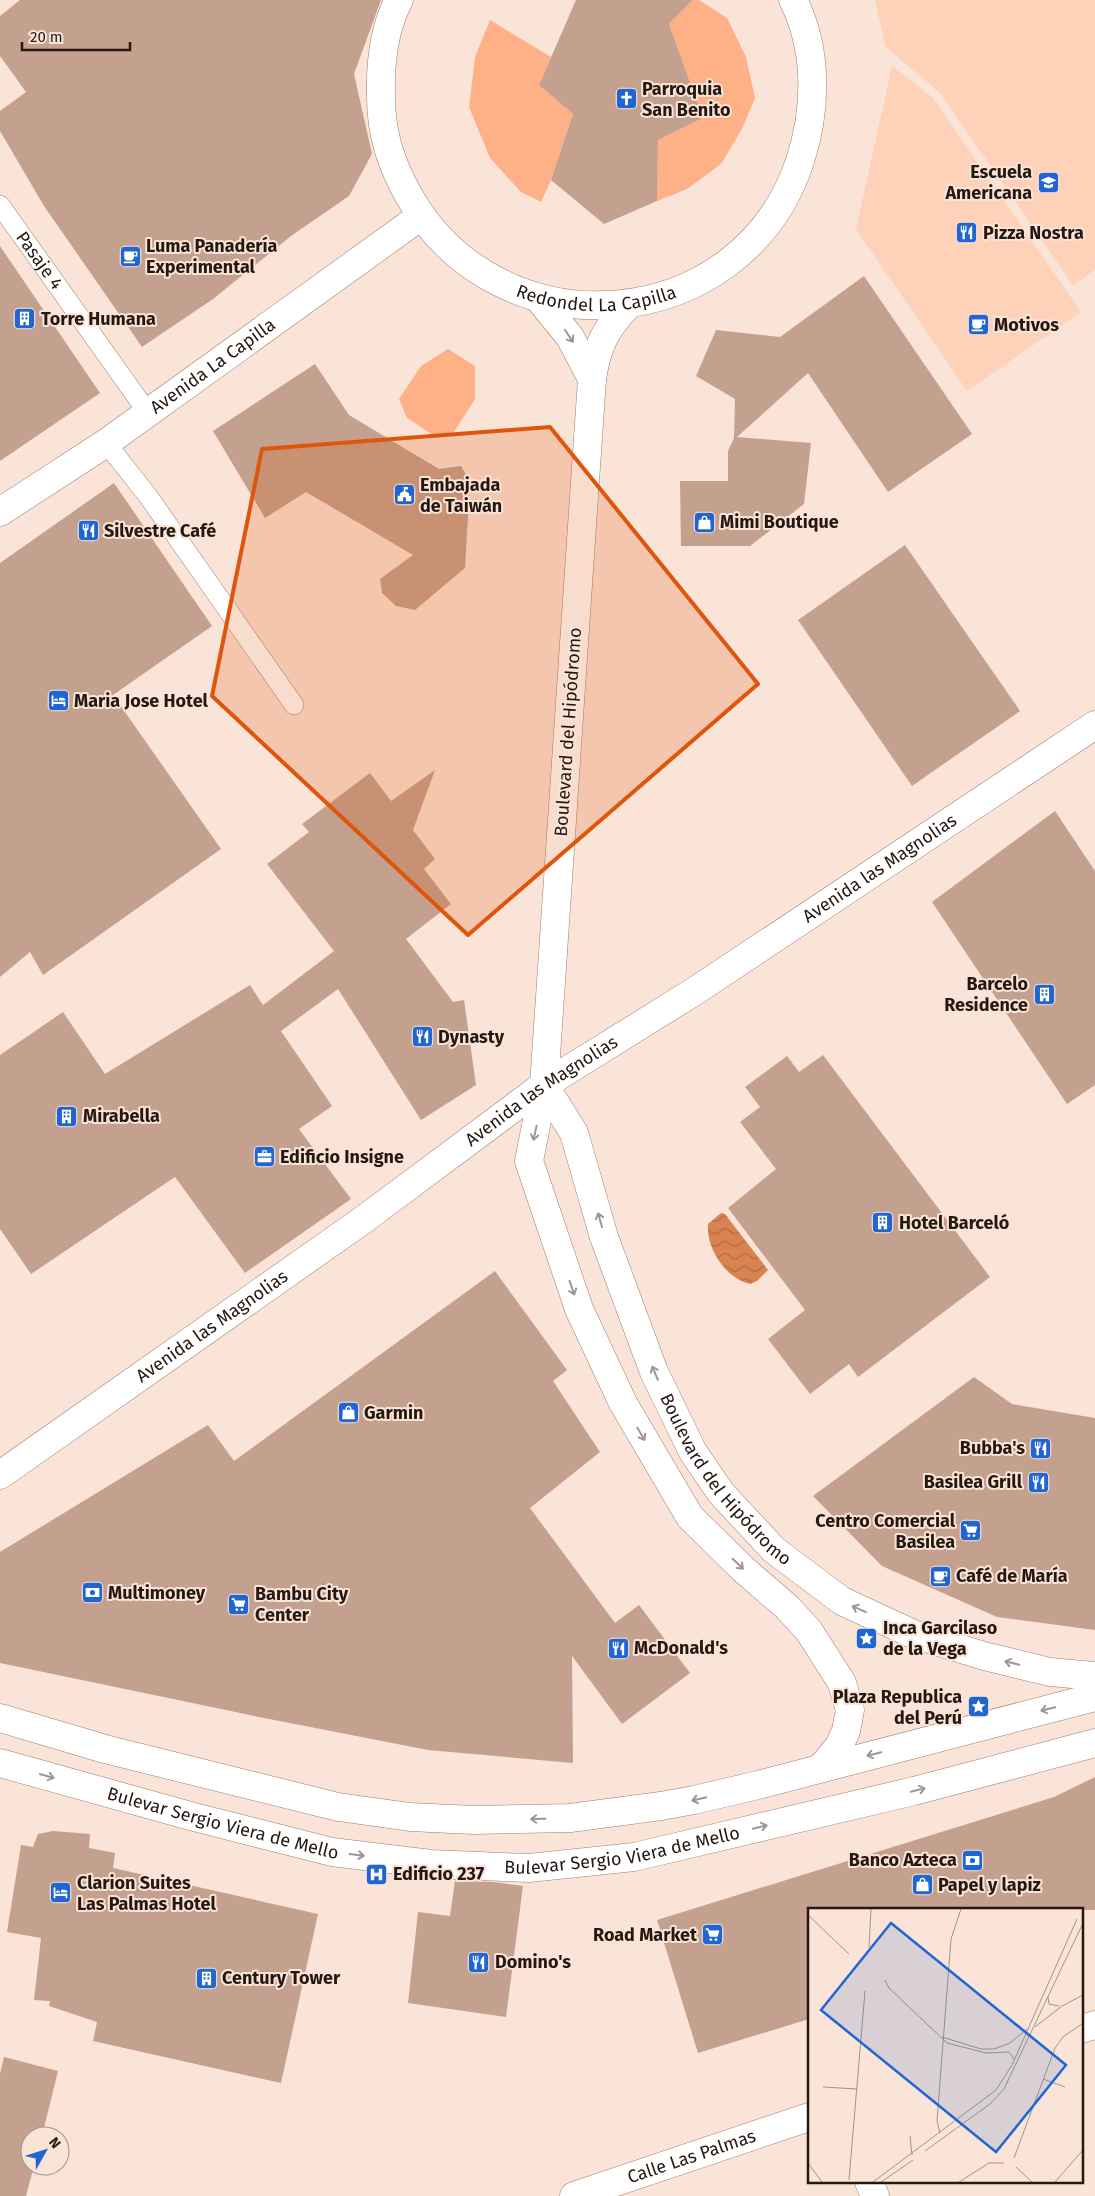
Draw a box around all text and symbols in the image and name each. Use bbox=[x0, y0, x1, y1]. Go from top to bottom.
scale bar bbox=[22, 20, 130, 52]
text: 20 m bbox=[30, 28, 63, 46]
place label: Parroquia San Benito bbox=[642, 78, 730, 121]
church icon: Parroquia San Benito bbox=[614, 87, 638, 111]
place label: Escuela Americana bbox=[944, 161, 1032, 204]
school or university icon: Escuela Americana bbox=[1036, 170, 1060, 194]
restaurant icon: Pizza Nostra bbox=[955, 221, 979, 245]
place label: Pizza Nostra bbox=[983, 222, 1084, 244]
street label: Pasaje 4 bbox=[11, 227, 68, 294]
place label: Luma Panadería Experimental bbox=[146, 235, 278, 278]
cafe icon: Luma Panadería Experimental bbox=[118, 244, 142, 268]
street label: Redondel La Capilla bbox=[513, 280, 679, 316]
building icon: Torre Humana bbox=[13, 307, 37, 331]
place label: Torre Humana bbox=[41, 308, 156, 330]
cafe icon: Motivos bbox=[966, 313, 990, 337]
street label: Avenida La Capilla bbox=[146, 314, 280, 419]
place label: Motivos bbox=[994, 314, 1059, 336]
one-way arrow bbox=[564, 329, 574, 343]
place label: Embajada de Taiwán bbox=[420, 474, 502, 517]
public building icon: Embajada de Taiwán bbox=[392, 483, 416, 507]
shop icon: Mimi Boutique bbox=[692, 510, 716, 534]
place label: Mimi Boutique bbox=[720, 511, 839, 533]
restaurant icon: Silvestre Café bbox=[76, 519, 100, 543]
place label: Silvestre Café bbox=[104, 520, 216, 542]
street label: Boulevard del Hipódromo bbox=[550, 627, 586, 837]
hotel icon: Maria Jose Hotel bbox=[46, 689, 70, 713]
place label: Maria Jose Hotel bbox=[74, 690, 209, 712]
street label: Avenida las Magnolias bbox=[798, 809, 961, 927]
place label: Barcelo Residence bbox=[944, 973, 1028, 1016]
building icon: Barcelo Residence bbox=[1032, 982, 1056, 1006]
restaurant icon: Dynasty bbox=[410, 1025, 434, 1049]
place label: Dynasty bbox=[438, 1026, 505, 1048]
street label: Avenida las Magnolias bbox=[461, 1031, 622, 1151]
building icon: Mirabella bbox=[55, 1104, 79, 1128]
place label: Mirabella bbox=[83, 1105, 160, 1127]
one-way arrow bbox=[529, 1125, 539, 1141]
office icon: Edificio Insigne bbox=[252, 1145, 276, 1169]
place label: Edificio Insigne bbox=[280, 1146, 404, 1168]
building icon: Hotel Barceló bbox=[871, 1211, 895, 1235]
one-way arrow bbox=[594, 1212, 604, 1228]
place label: Hotel Barceló bbox=[899, 1212, 1009, 1234]
street label: Avenida las Magnolias bbox=[132, 1265, 292, 1387]
one-way arrow bbox=[568, 1279, 577, 1295]
one-way arrow bbox=[650, 1366, 659, 1381]
street label: Boulevard del Hipódromo bbox=[655, 1390, 796, 1570]
shop icon: Garmin bbox=[336, 1401, 360, 1425]
place label: Garmin bbox=[364, 1402, 423, 1424]
one-way arrow bbox=[637, 1427, 647, 1441]
restaurant icon: Bubba's bbox=[1029, 1436, 1053, 1460]
place label: Bubba's bbox=[960, 1437, 1025, 1459]
restaurant icon: Basilea Grill bbox=[1026, 1470, 1050, 1494]
place label: Basilea Grill bbox=[924, 1471, 1023, 1493]
place label: Centro Comercial Basilea bbox=[815, 1510, 956, 1553]
supermarket icon: Centro Comercial Basilea bbox=[959, 1519, 983, 1543]
one-way arrow bbox=[731, 1558, 744, 1570]
cafe icon: Café de María bbox=[928, 1564, 952, 1588]
place label: Café de María bbox=[956, 1565, 1068, 1587]
bank icon: Multimoney bbox=[80, 1581, 104, 1605]
place label: Multimoney bbox=[108, 1582, 206, 1604]
place label: Bambu City Center bbox=[255, 1583, 349, 1626]
supermarket icon: Bambu City Center bbox=[227, 1592, 251, 1616]
one-way arrow bbox=[852, 1604, 867, 1614]
place label: Inca Garcilaso de la Vega bbox=[883, 1617, 997, 1660]
place icon: Inca Garcilaso de la Vega bbox=[855, 1626, 879, 1650]
restaurant icon: McDonald's bbox=[606, 1636, 630, 1660]
place label: McDonald's bbox=[634, 1637, 728, 1659]
one-way arrow bbox=[1005, 1658, 1021, 1667]
place label: Plaza Republica del Perú bbox=[833, 1686, 962, 1729]
place icon: Plaza Republica del Perú bbox=[966, 1695, 990, 1719]
one-way arrow bbox=[1040, 1705, 1056, 1714]
one-way arrow bbox=[866, 1750, 882, 1759]
one-way arrow bbox=[39, 1772, 55, 1782]
street label: Bulevar Sergio Viera de Mello bbox=[105, 1782, 340, 1864]
one-way arrow bbox=[909, 1785, 925, 1794]
one-way arrow bbox=[692, 1795, 708, 1804]
one-way arrow bbox=[530, 1814, 546, 1824]
street label: Bulevar Sergio Viera de Mello bbox=[504, 1821, 742, 1879]
one-way arrow bbox=[751, 1822, 767, 1831]
bank icon: Banco Azteca bbox=[961, 1848, 985, 1872]
place label: Banco Azteca bbox=[849, 1849, 957, 1871]
one-way arrow bbox=[349, 1850, 365, 1860]
hospital icon: Edificio 237 bbox=[365, 1862, 389, 1886]
place label: Edificio 237 bbox=[393, 1863, 485, 1885]
place label: Clarion Suites Las Palmas Hotel bbox=[77, 1872, 217, 1915]
shop icon: Papel y lapiz bbox=[910, 1873, 934, 1897]
place label: Papel y lapiz bbox=[938, 1874, 1041, 1896]
hotel icon: Clarion Suites Las Palmas Hotel bbox=[49, 1881, 73, 1905]
inset map bbox=[808, 1908, 1082, 2184]
supermarket icon: Road Market bbox=[701, 1923, 725, 1947]
place label: Road Market bbox=[593, 1924, 698, 1946]
restaurant icon: Domino's bbox=[467, 1950, 491, 1974]
place label: Domino's bbox=[495, 1951, 571, 1973]
building icon: Century Tower bbox=[194, 1966, 218, 1990]
place label: Century Tower bbox=[222, 1967, 341, 1989]
street label: Calle Las Palmas bbox=[625, 2125, 759, 2188]
north arrow bbox=[20, 2126, 70, 2176]
text: N bbox=[45, 2134, 64, 2152]

